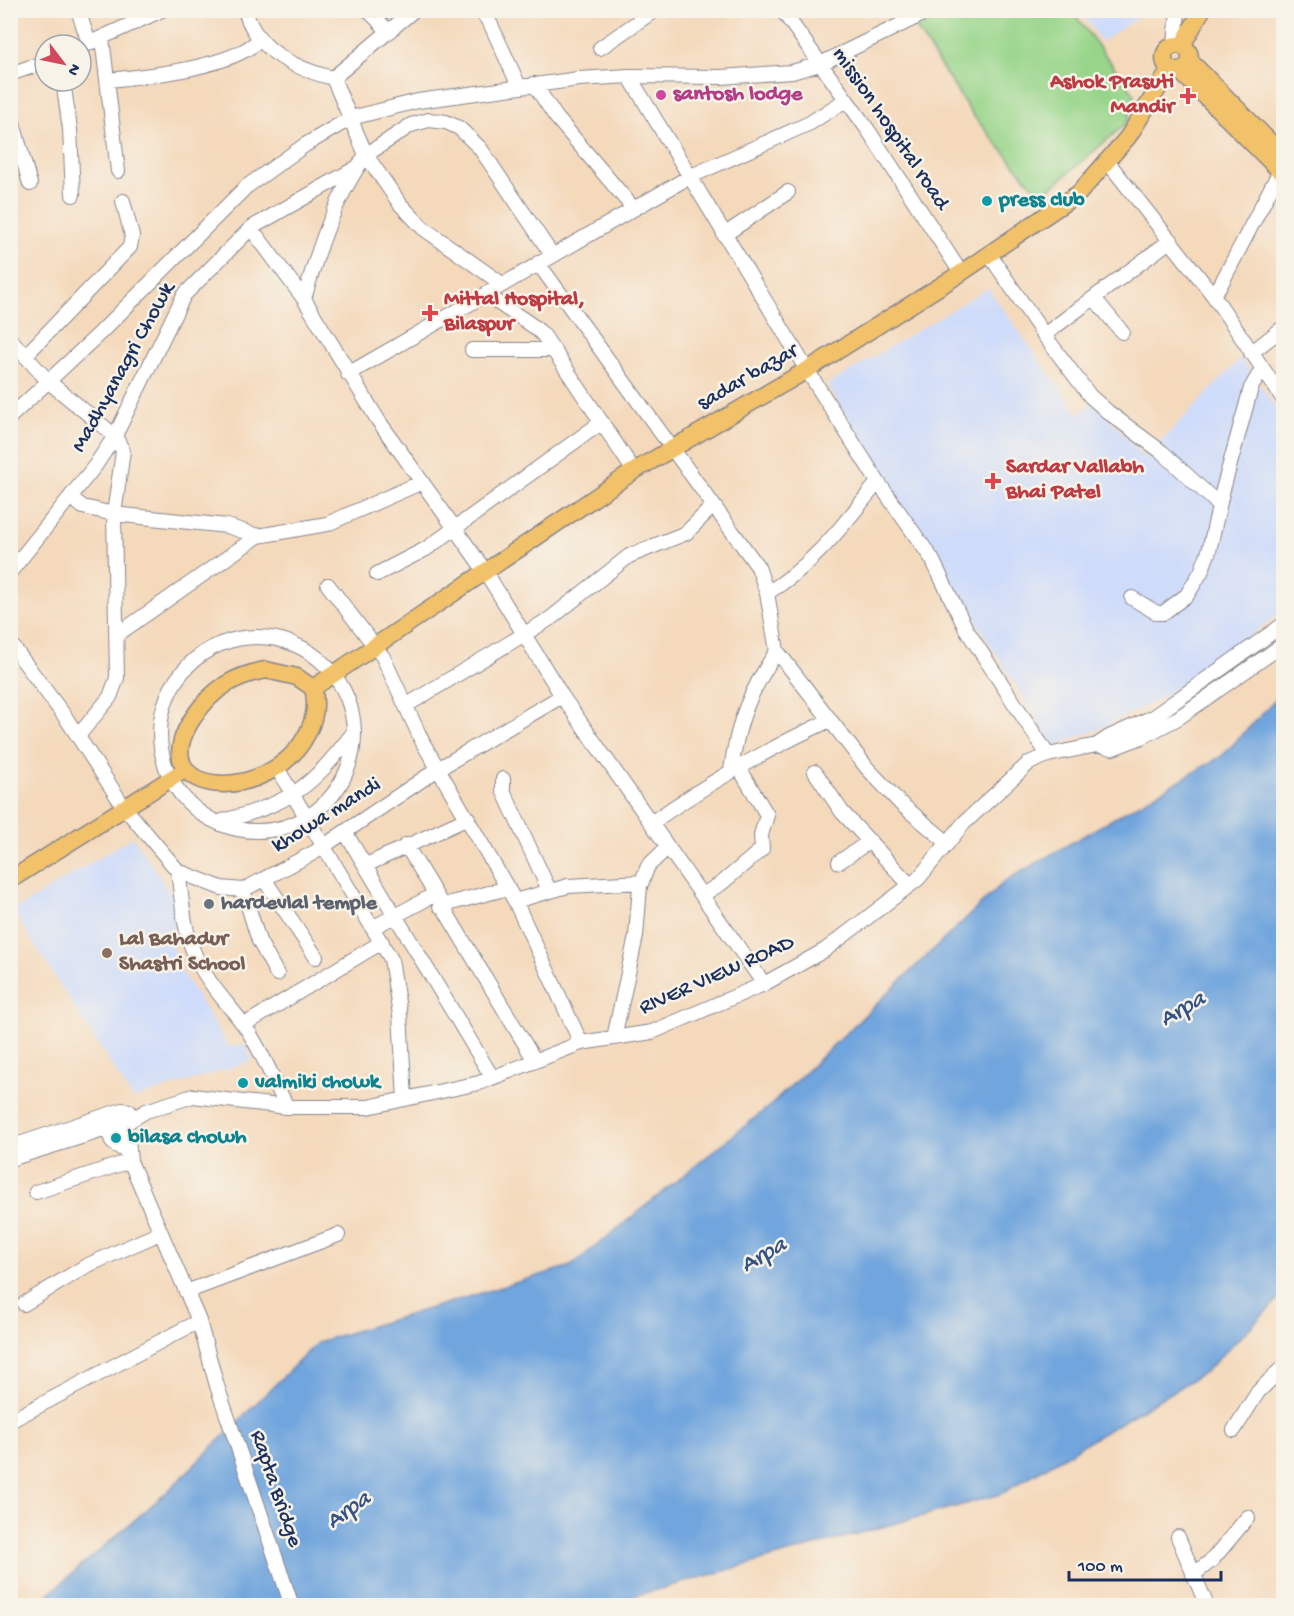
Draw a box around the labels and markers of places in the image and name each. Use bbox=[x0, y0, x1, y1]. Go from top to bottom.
place label: Ashok Prasuti Mandir bbox=[1049, 70, 1176, 121]
place label: santosh lodge bbox=[673, 82, 803, 108]
marker: Ashok Prasuti Mandir bbox=[1179, 87, 1197, 105]
marker: santosh lodge bbox=[654, 88, 668, 102]
place label: press club bbox=[998, 188, 1085, 214]
marker: press club bbox=[980, 194, 994, 208]
place label: Mittal Hospital, Bilaspur bbox=[443, 287, 585, 338]
marker: Mittal Hospital, Bilaspur bbox=[421, 304, 439, 322]
place label: Sardar Vallabh Bhai Patel bbox=[1005, 455, 1144, 506]
marker: Sardar Vallabh Bhai Patel bbox=[984, 472, 1002, 490]
place label: hardevlal temple bbox=[221, 891, 378, 917]
marker: hardevlal temple bbox=[202, 897, 216, 911]
place label: Lal Bahadur Shastri School bbox=[119, 927, 245, 978]
marker: Lal Bahadur Shastri School bbox=[100, 946, 114, 960]
place label: valmiki chowk bbox=[254, 1070, 382, 1096]
marker: valmiki chowk bbox=[236, 1076, 250, 1090]
place label: bilasa chowh bbox=[127, 1125, 247, 1151]
marker: bilasa chowh bbox=[109, 1131, 123, 1145]

